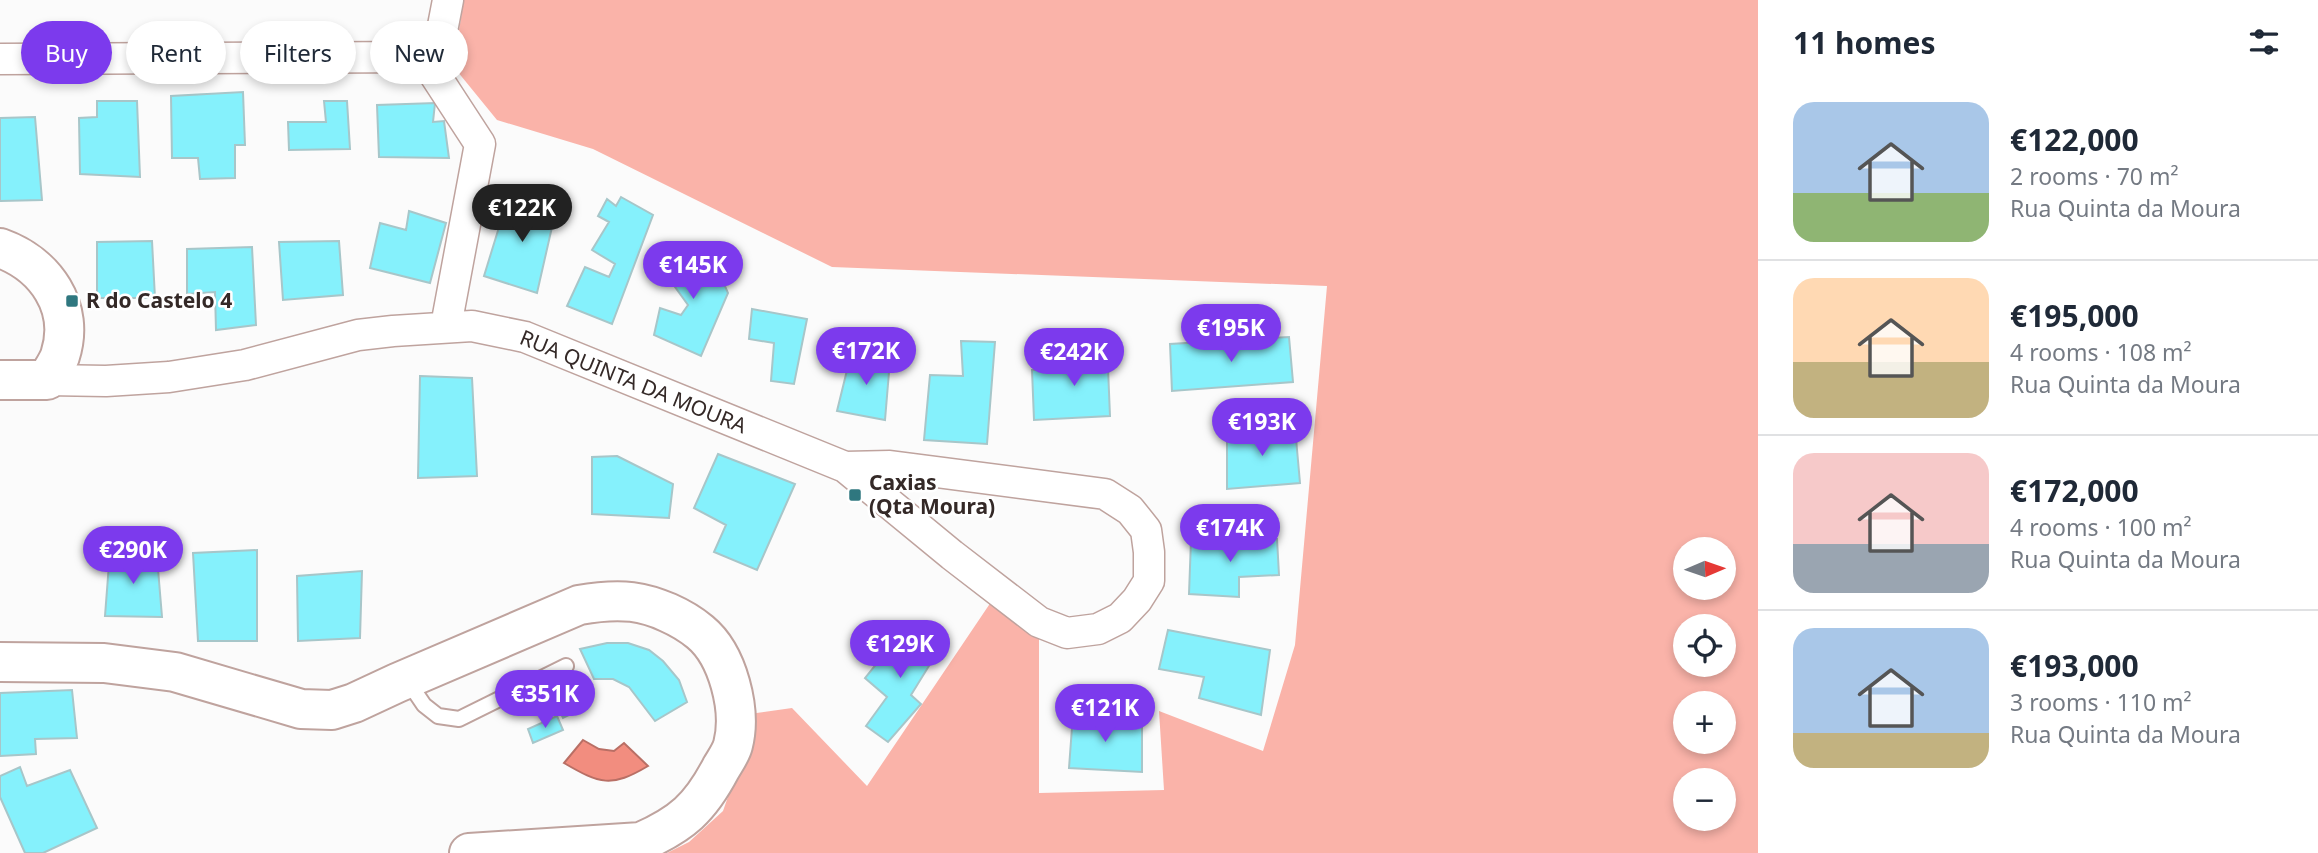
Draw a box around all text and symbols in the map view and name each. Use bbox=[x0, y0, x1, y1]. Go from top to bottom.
chip: Buy bbox=[21, 21, 112, 84]
chip: Rent bbox=[126, 21, 226, 84]
chip: Filters bbox=[240, 21, 356, 84]
chip: New bbox=[370, 21, 468, 84]
text: 11 homes bbox=[1793, 22, 1936, 63]
icon: filters bbox=[2245, 23, 2283, 61]
text: €122,000 bbox=[2010, 119, 2139, 160]
icon: home bbox=[1849, 130, 1933, 214]
text: 2 rooms · 70 m² bbox=[2010, 160, 2179, 192]
pin: €122K bbox=[473, 184, 571, 244]
text: €122K bbox=[488, 191, 556, 223]
text: Rua Quinta da Moura bbox=[2010, 192, 2241, 224]
pin: €145K bbox=[644, 242, 742, 301]
text: €145K bbox=[659, 248, 727, 280]
place label: R do Castelo 4 bbox=[86, 286, 232, 314]
marker: R do Castelo 4 bbox=[64, 293, 80, 309]
text: €195,000 bbox=[2010, 295, 2139, 336]
pin: €195K bbox=[1182, 304, 1280, 364]
icon: home bbox=[1849, 306, 1933, 390]
text: €195K bbox=[1197, 311, 1265, 343]
street label: RUA QUINTA DA MOURA bbox=[516, 323, 751, 440]
pin: €172K bbox=[817, 328, 915, 387]
pin: €242K bbox=[1025, 328, 1123, 388]
text: €172K bbox=[832, 334, 900, 366]
text: €242K bbox=[1040, 335, 1108, 367]
text: 4 rooms · 108 m² bbox=[2010, 336, 2192, 368]
text: Rua Quinta da Moura bbox=[2010, 368, 2241, 400]
pin: €193K bbox=[1213, 398, 1311, 458]
text: €193K bbox=[1228, 405, 1296, 437]
place label: Caxias (Qta Moura) bbox=[869, 468, 995, 520]
text: €172,000 bbox=[2010, 470, 2139, 511]
icon: home bbox=[1849, 481, 1933, 565]
marker: Caxias (Qta Moura) bbox=[847, 487, 863, 503]
pin: €174K bbox=[1181, 504, 1279, 564]
text: €174K bbox=[1196, 511, 1264, 543]
text: 4 rooms · 100 m² bbox=[2010, 511, 2192, 543]
pin: €290K bbox=[84, 526, 182, 586]
text: €290K bbox=[99, 533, 167, 565]
north arrow bbox=[1673, 537, 1736, 600]
map controls bbox=[1673, 537, 1736, 831]
text: Rua Quinta da Moura bbox=[2010, 543, 2241, 575]
button: locate bbox=[1673, 614, 1736, 677]
pin: €129K bbox=[851, 620, 949, 680]
text: €129K bbox=[866, 627, 934, 659]
text: €193,000 bbox=[2010, 645, 2139, 686]
icon: home bbox=[1849, 656, 1933, 740]
pin: €351K bbox=[496, 670, 594, 730]
text: €351K bbox=[511, 677, 579, 709]
pin: €121K bbox=[1056, 684, 1154, 744]
text: 3 rooms · 110 m² bbox=[2010, 686, 2192, 718]
text: €121K bbox=[1071, 691, 1139, 723]
button: + bbox=[1673, 691, 1736, 754]
text: Rua Quinta da Moura bbox=[2010, 718, 2241, 750]
button: − bbox=[1673, 768, 1736, 831]

